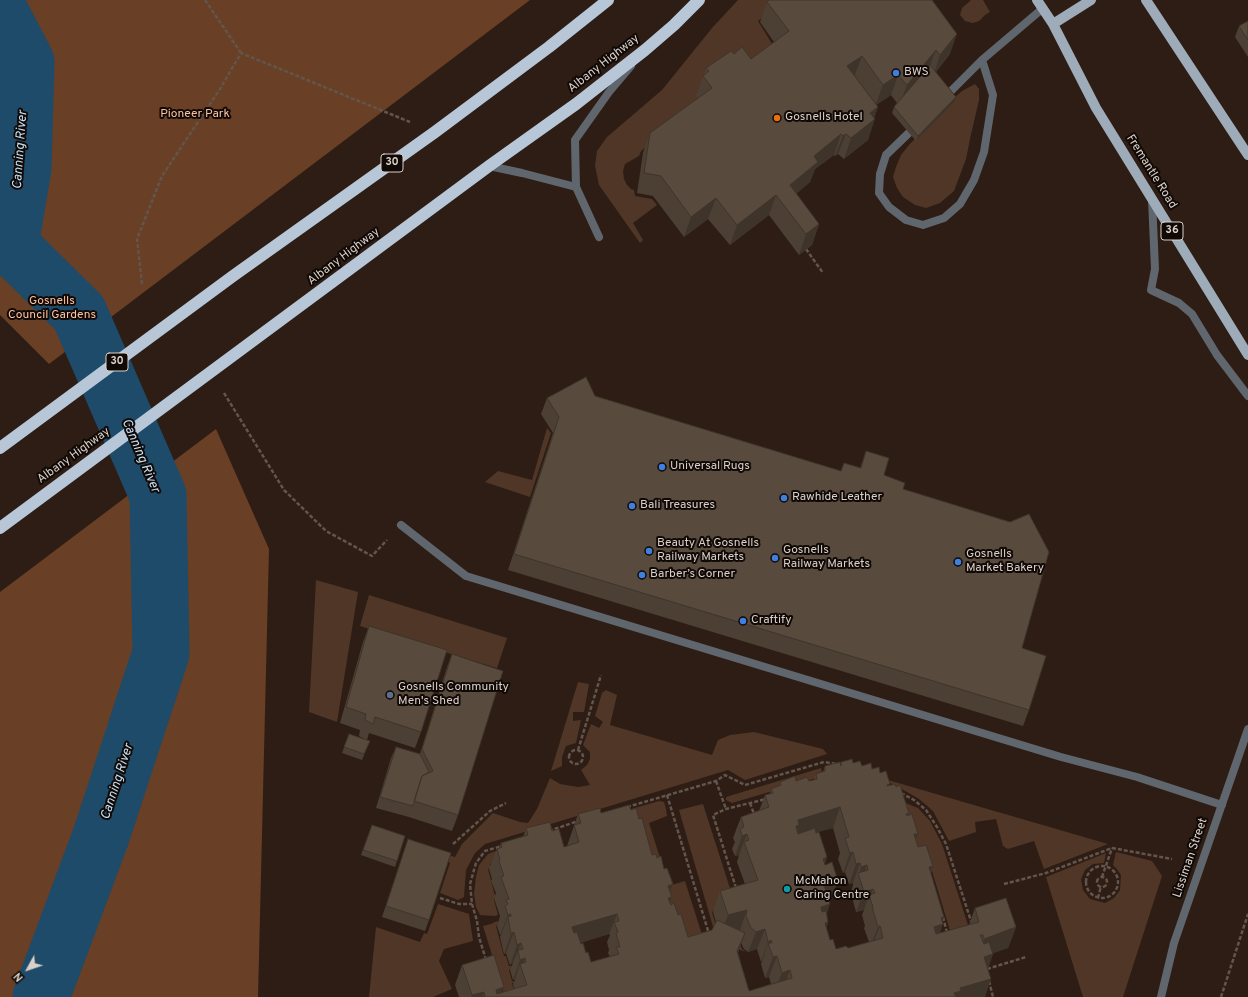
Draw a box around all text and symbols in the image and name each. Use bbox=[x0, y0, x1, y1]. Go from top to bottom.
street label: Albany Highway bbox=[565, 32, 643, 96]
place label: BWS bbox=[904, 66, 929, 80]
marker: BWS bbox=[891, 68, 901, 78]
park label: Pioneer Park bbox=[160, 108, 230, 122]
water label: Canning River bbox=[10, 110, 32, 190]
place label: Gosnells Hotel bbox=[785, 111, 863, 125]
marker: Gosnells Hotel bbox=[772, 113, 782, 123]
street label: Fremantle Road bbox=[1122, 132, 1180, 212]
road number: 30 bbox=[381, 154, 403, 172]
road number: 36 bbox=[1161, 222, 1183, 240]
street label: Albany Highway bbox=[305, 225, 383, 289]
park label: Gosnells Council Gardens bbox=[8, 295, 96, 323]
road number: 30 bbox=[106, 353, 128, 371]
water label: Canning River bbox=[117, 417, 163, 495]
street label: Albany Highway bbox=[35, 425, 113, 487]
place label: Universal Rugs bbox=[670, 460, 750, 474]
marker: Universal Rugs bbox=[657, 462, 667, 472]
place label: Rawhide Leather bbox=[792, 491, 882, 505]
marker: Rawhide Leather bbox=[779, 493, 789, 503]
place label: Bali Treasures bbox=[640, 499, 715, 513]
marker: Bali Treasures bbox=[627, 501, 637, 511]
place label: Beauty At Gosnells Railway Markets bbox=[657, 537, 759, 565]
place label: Gosnells Railway Markets bbox=[783, 544, 870, 572]
marker: Beauty At Gosnells Railway Markets bbox=[644, 546, 654, 556]
place label: Gosnells Market Bakery bbox=[966, 548, 1044, 576]
marker: Gosnells Railway Markets bbox=[770, 553, 780, 563]
marker: Gosnells Market Bakery bbox=[953, 557, 963, 567]
place label: Barber’s Corner bbox=[650, 568, 735, 582]
marker: Barber’s Corner bbox=[637, 570, 647, 580]
place label: Craftify bbox=[751, 614, 791, 628]
marker: Craftify bbox=[738, 616, 748, 626]
place label: Gosnells Community Men's Shed bbox=[398, 681, 509, 709]
marker: Gosnells Community Men's Shed bbox=[385, 690, 395, 700]
water label: Canning River bbox=[98, 742, 138, 822]
street label: Lissiman Street bbox=[1171, 816, 1211, 900]
place label: McMahon Caring Centre bbox=[795, 875, 869, 903]
marker: McMahon Caring Centre bbox=[782, 884, 792, 894]
north arrow bbox=[8, 949, 48, 989]
text: N bbox=[11, 969, 27, 984]

